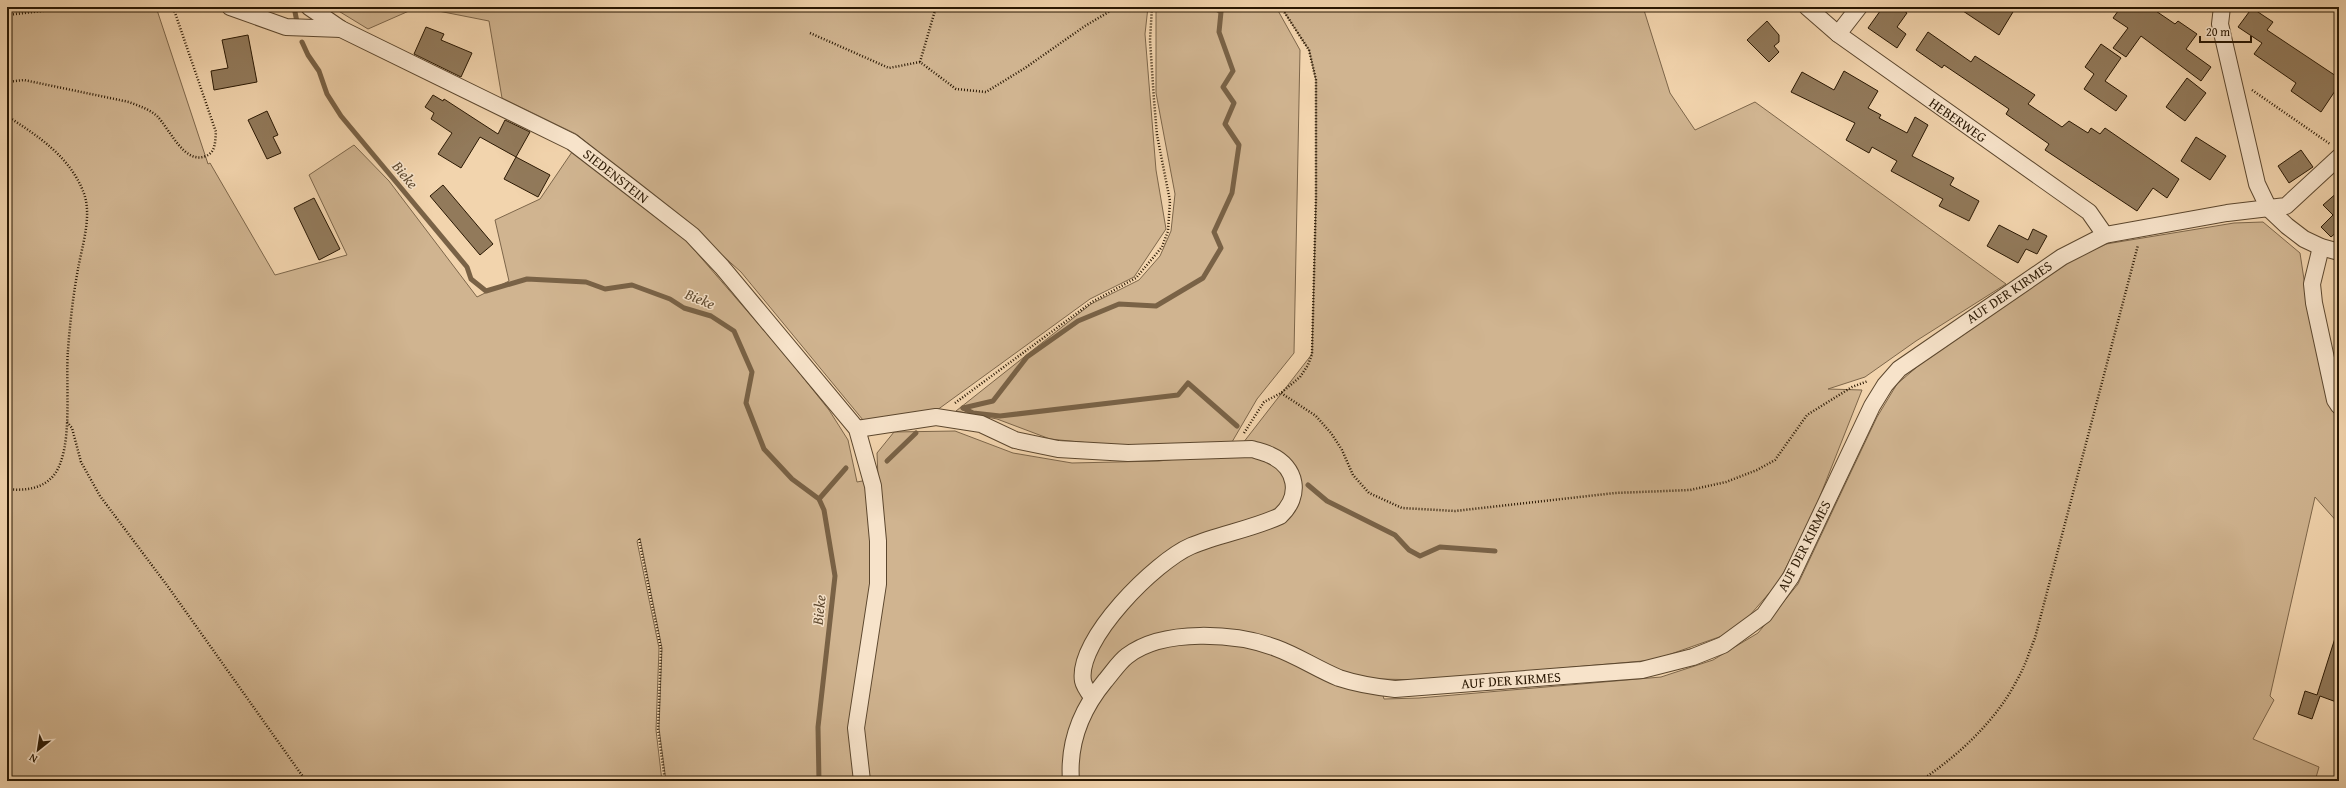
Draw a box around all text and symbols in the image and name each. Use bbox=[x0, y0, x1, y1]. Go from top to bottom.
scale bar bbox=[2200, 18, 2251, 44]
text: 20 m bbox=[2206, 23, 2230, 40]
street label: HEBERWEG bbox=[1925, 93, 1991, 147]
street label: SIEDENSTEIN bbox=[579, 144, 653, 208]
water label: Bieke bbox=[387, 156, 423, 193]
street label: AUF DER KIRMES bbox=[1962, 256, 2056, 328]
water label: Bieke bbox=[681, 283, 718, 314]
street label: AUF DER KIRMES bbox=[1772, 497, 1836, 595]
water label: Bieke bbox=[806, 594, 831, 627]
street label: AUF DER KIRMES bbox=[1460, 667, 1562, 693]
north arrow bbox=[18, 730, 58, 770]
text: N bbox=[25, 750, 40, 767]

